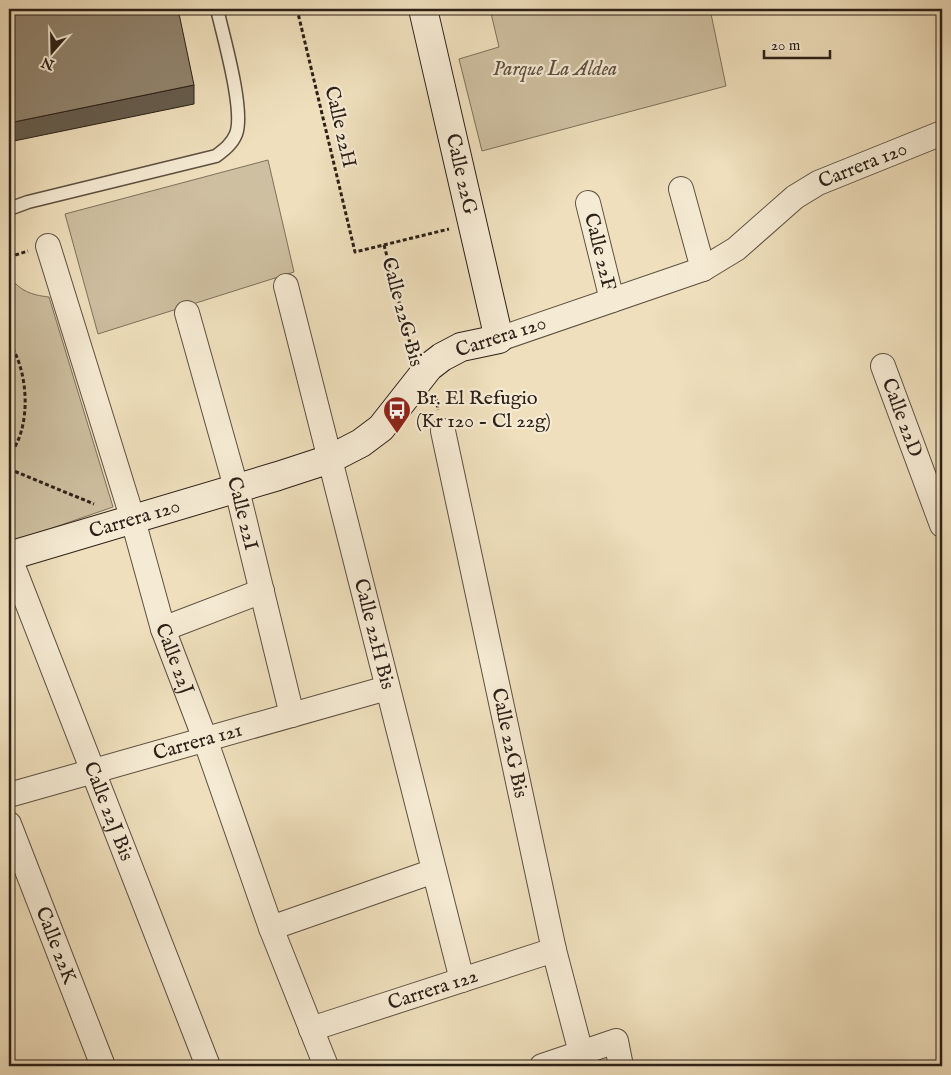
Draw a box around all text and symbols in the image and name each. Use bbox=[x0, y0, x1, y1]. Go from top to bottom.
north arrow bbox=[28, 28, 78, 78]
scale bar bbox=[764, 28, 830, 60]
text: 20 m bbox=[771, 36, 801, 55]
text: N bbox=[39, 53, 58, 74]
park label: Parque La Aldea bbox=[493, 57, 617, 82]
street label: Calle 22H bbox=[318, 84, 362, 170]
street label: Calle 22G bbox=[440, 131, 482, 217]
street label: Carrera 120 bbox=[814, 136, 911, 194]
street label: Calle 22F bbox=[578, 210, 622, 293]
street label: Calle 22G Bis bbox=[375, 255, 429, 369]
street label: Carrera 120 bbox=[453, 311, 549, 363]
street label: Calle 22D bbox=[876, 375, 928, 460]
place label: Br. El Refugio (Kr 120 - Cl 22g) bbox=[416, 386, 551, 434]
bus stop icon: Br. El Refugio (Kr 120 - Cl 22g) bbox=[382, 395, 412, 434]
street label: Calle 22I bbox=[221, 474, 264, 553]
street label: Carrera 120 bbox=[86, 493, 183, 544]
street label: Calle 22H Bis bbox=[348, 576, 400, 692]
street label: Calle 22J bbox=[149, 620, 199, 698]
street label: Calle 22G Bis bbox=[486, 686, 534, 800]
street label: Carrera 121 bbox=[150, 717, 245, 766]
street label: Calle 22J Bis bbox=[78, 758, 139, 864]
street label: Calle 22K bbox=[30, 903, 83, 988]
street label: Carrera 122 bbox=[384, 963, 481, 1016]

